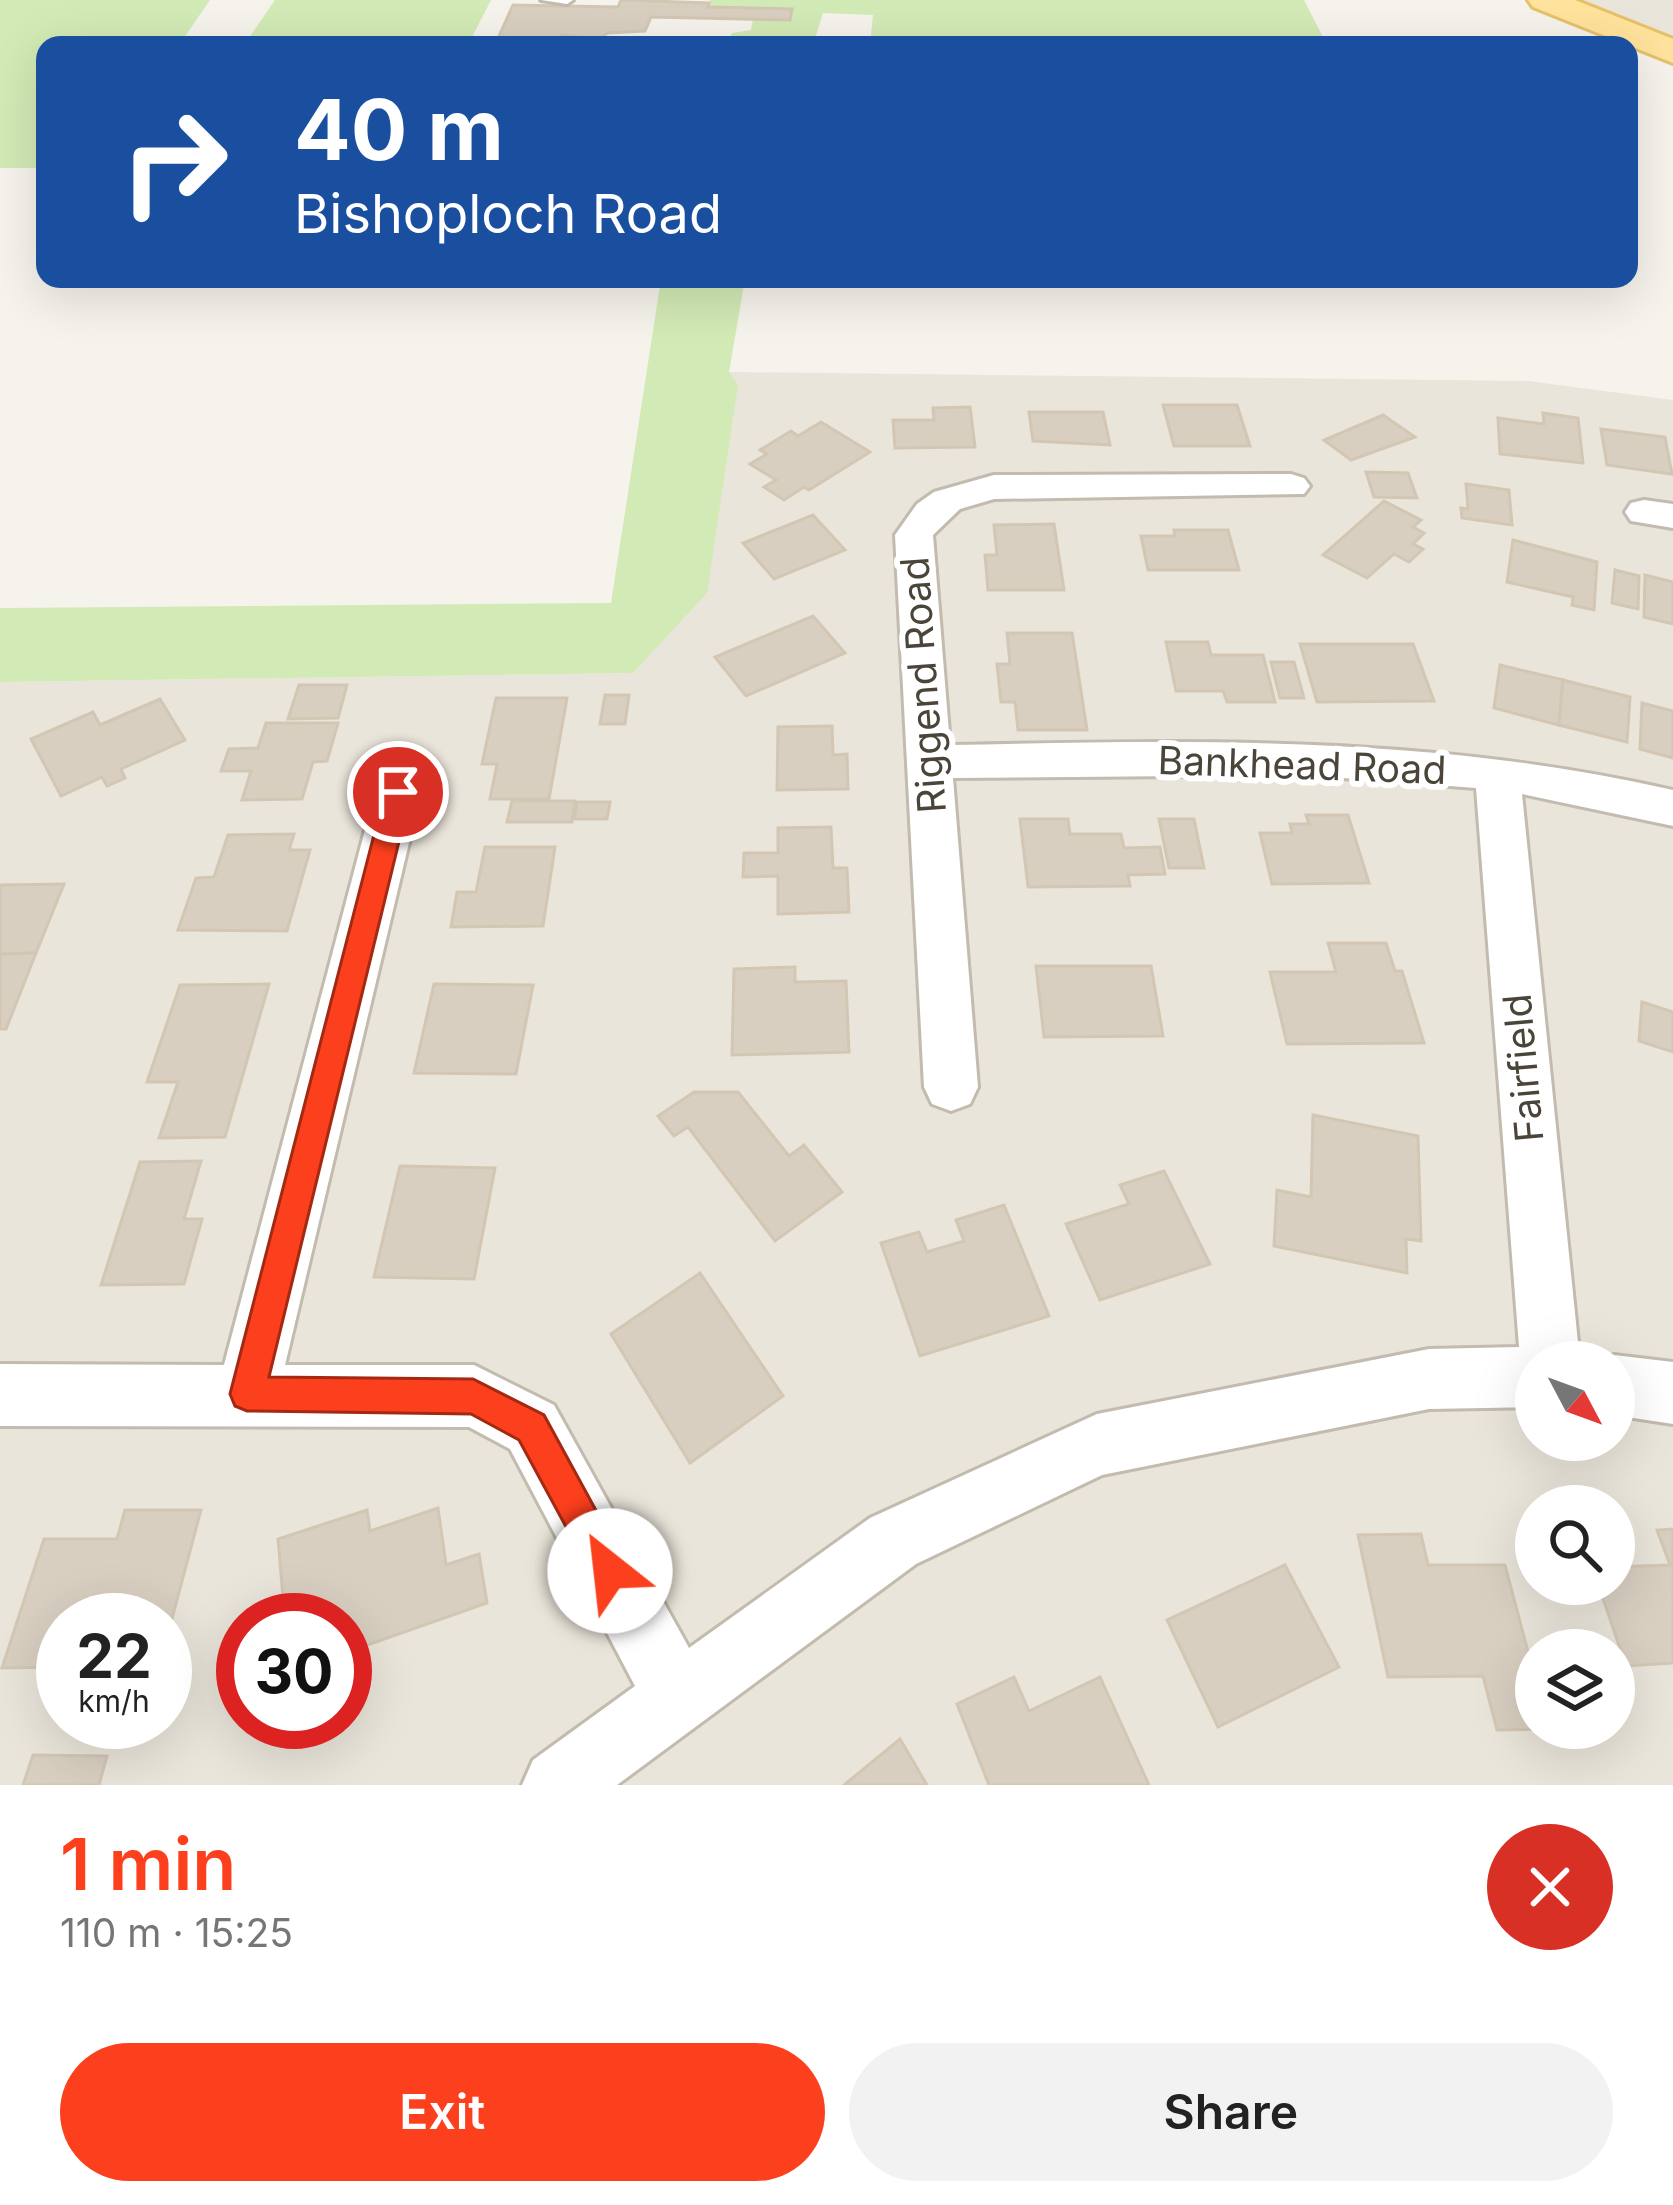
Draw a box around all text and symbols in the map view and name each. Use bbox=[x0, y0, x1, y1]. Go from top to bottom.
text: 40 m bbox=[294, 79, 504, 180]
icon: right bbox=[96, 84, 252, 240]
text: Bishoploch Road bbox=[294, 181, 722, 246]
street label: Riggend Road bbox=[890, 555, 955, 815]
street label: Bankhead Road bbox=[1157, 736, 1447, 793]
pin bbox=[347, 741, 449, 843]
icon: arrive bbox=[365, 759, 431, 825]
street label: Fairfield bbox=[1493, 992, 1552, 1144]
north arrow bbox=[1515, 1341, 1635, 1461]
map controls bbox=[1515, 1341, 1635, 1749]
button: search bbox=[1515, 1485, 1635, 1605]
position arrow bbox=[547, 1508, 673, 1634]
speed limit sign: 30 bbox=[216, 1593, 372, 1749]
text: 22 bbox=[76, 1620, 152, 1692]
button: layers bbox=[1515, 1629, 1635, 1749]
text: km/h bbox=[78, 1683, 150, 1719]
text: 1 min bbox=[60, 1820, 236, 1907]
button: close bbox=[1487, 1824, 1613, 1950]
text: 110 m · 15:25 bbox=[60, 1909, 293, 1956]
button: Exit bbox=[60, 2043, 825, 2181]
button: Share bbox=[849, 2043, 1613, 2181]

